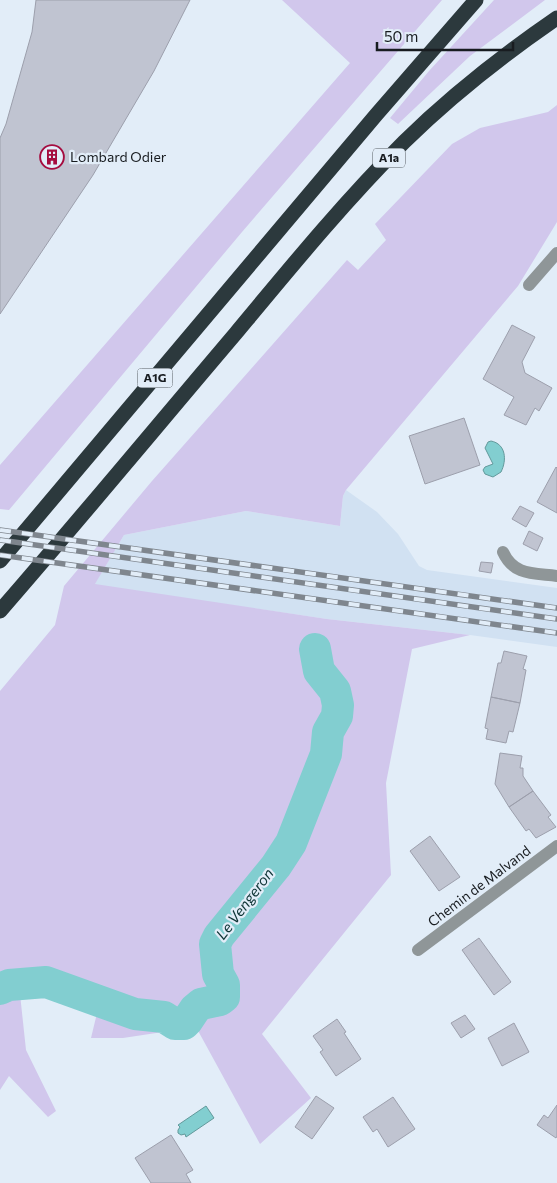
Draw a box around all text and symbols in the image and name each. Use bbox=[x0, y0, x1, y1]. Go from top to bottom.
scale bar bbox=[377, 20, 513, 52]
text: 50 m bbox=[384, 27, 418, 45]
building icon: Lombard Odier bbox=[39, 144, 65, 170]
place label: Lombard Odier bbox=[70, 148, 167, 165]
road number: A1a bbox=[373, 148, 405, 168]
road number: A1G bbox=[138, 368, 172, 388]
street label: Chemin de Malvand bbox=[424, 841, 533, 930]
water label: Le Vengeron bbox=[212, 864, 277, 943]

